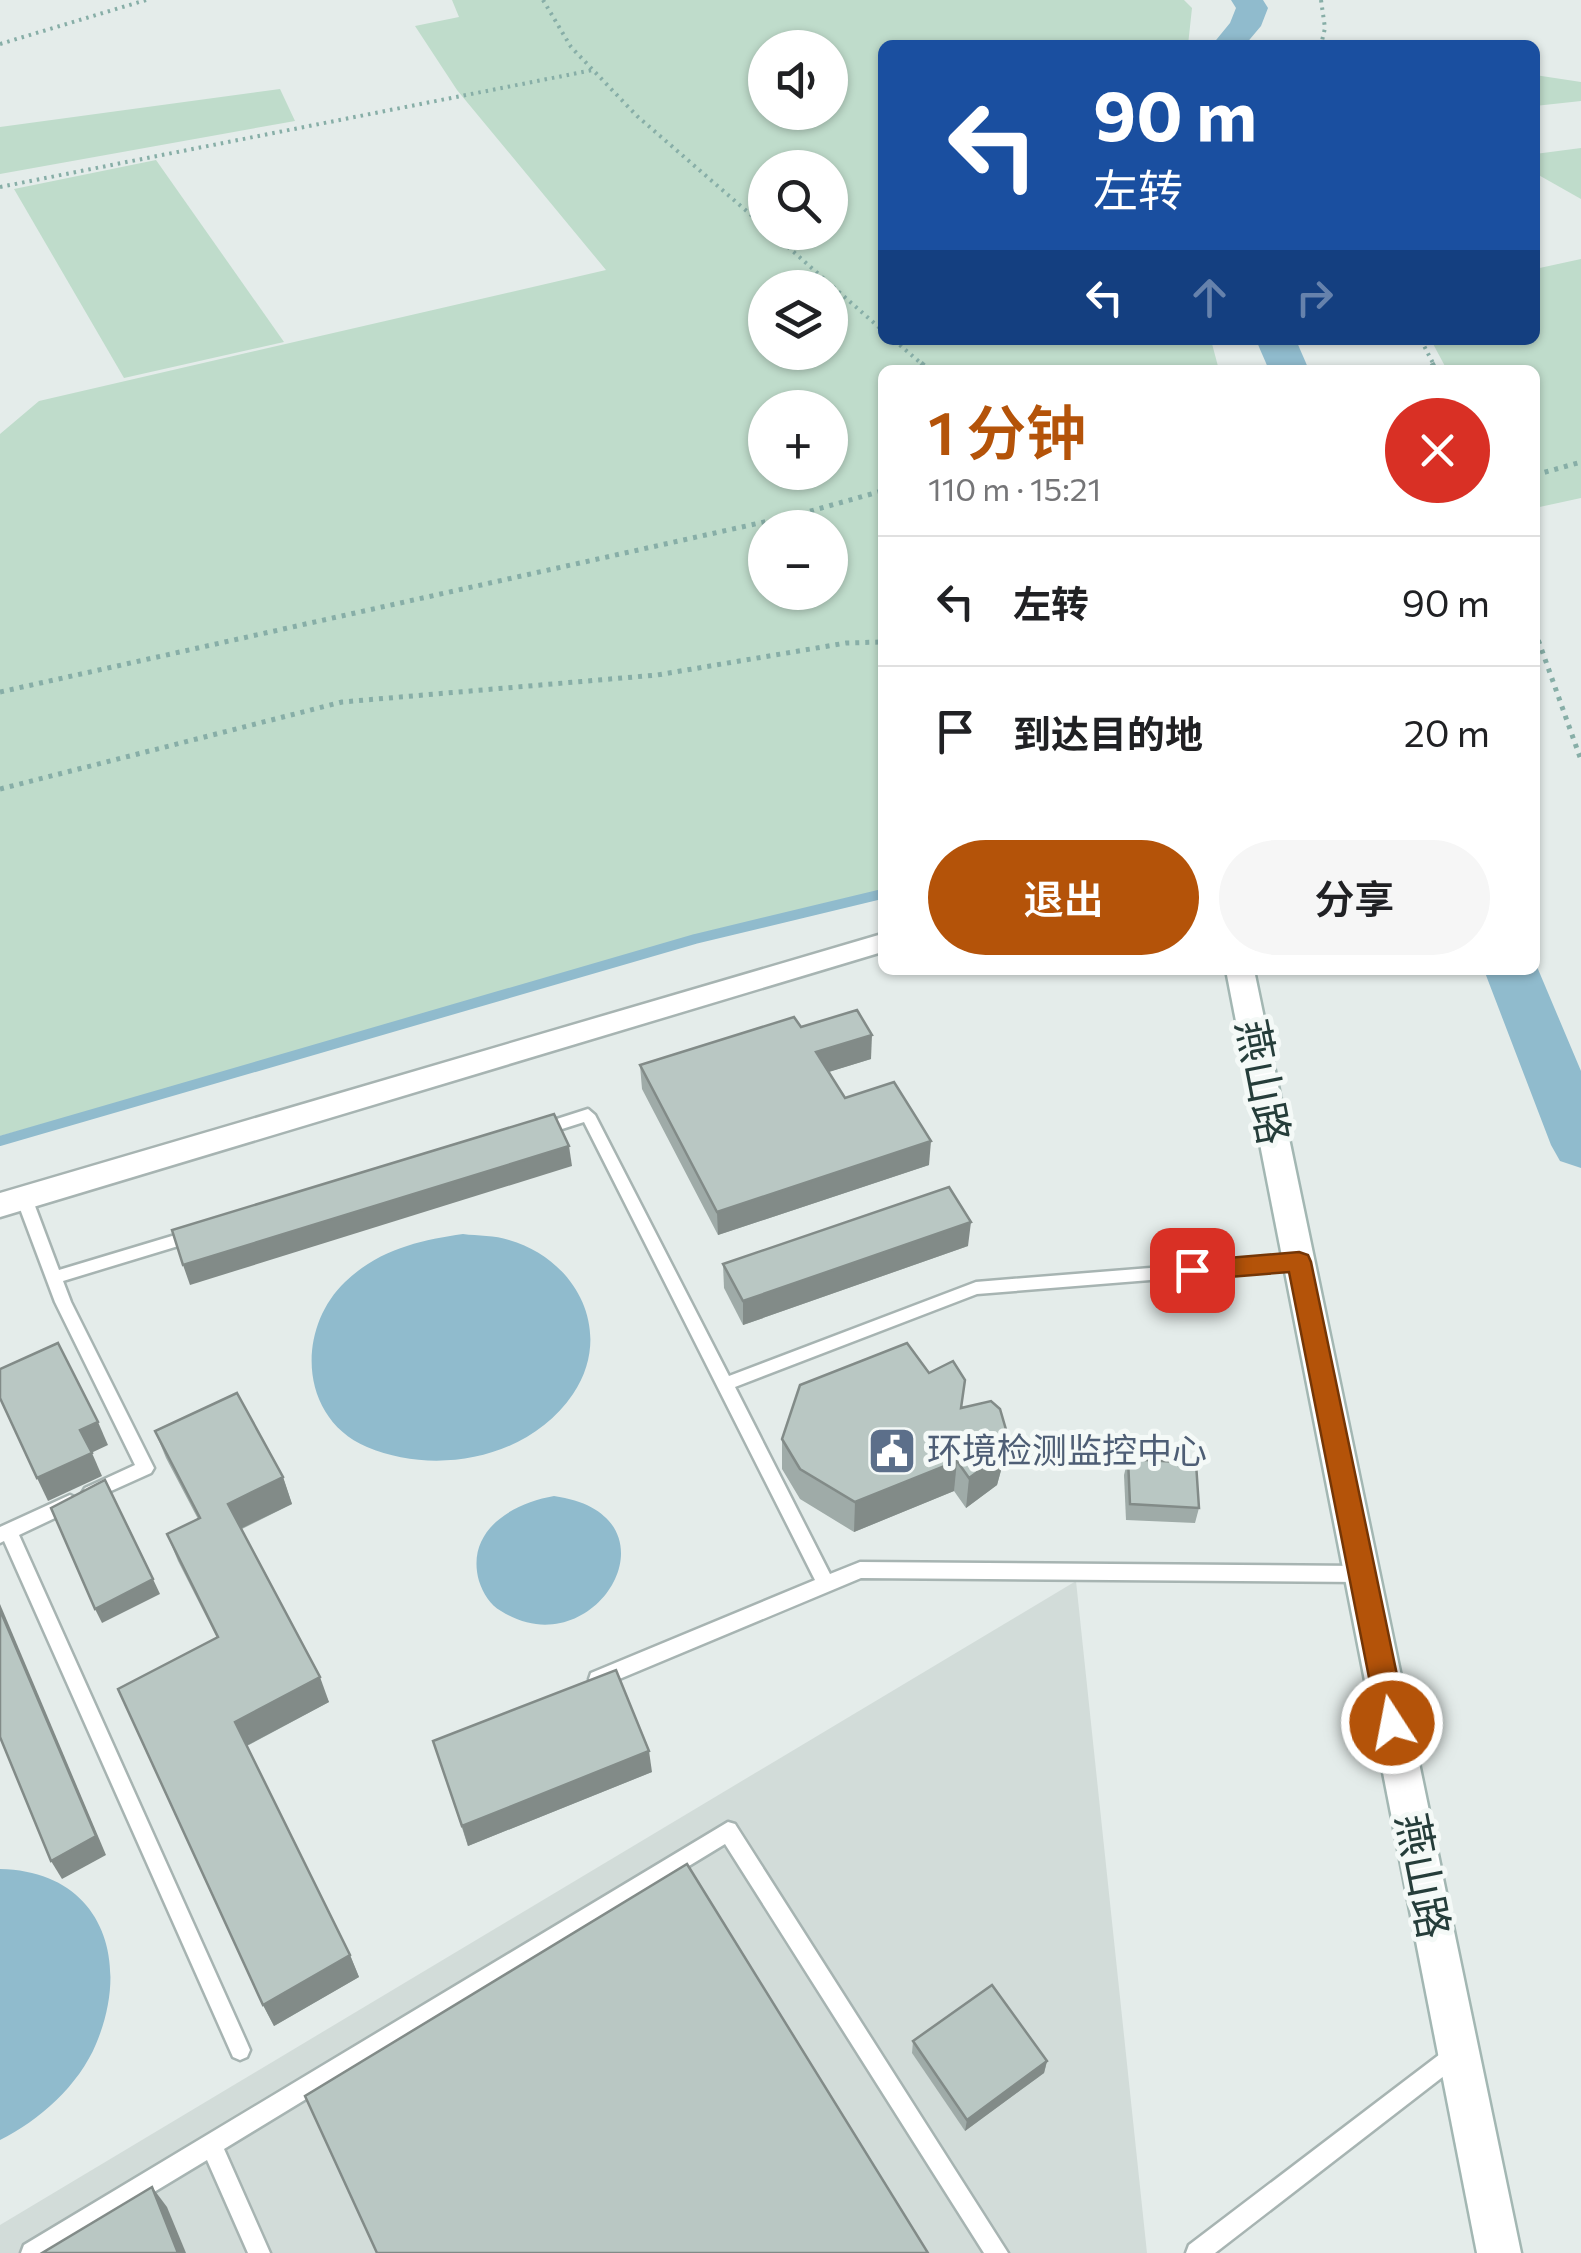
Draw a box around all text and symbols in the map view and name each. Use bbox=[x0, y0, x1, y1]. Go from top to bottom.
map controls bbox=[748, 30, 848, 610]
button: sound bbox=[748, 30, 848, 130]
text: 90 m bbox=[1093, 70, 1257, 155]
icon: left bbox=[928, 80, 1058, 210]
button: search bbox=[748, 150, 848, 250]
text: 左转 bbox=[1093, 161, 1183, 216]
button: layers bbox=[748, 270, 848, 370]
icon: left bbox=[1077, 270, 1132, 325]
icon: ahead bbox=[1182, 270, 1237, 325]
icon: right bbox=[1287, 270, 1342, 325]
button: + bbox=[748, 390, 848, 490]
text: 1 分钟 bbox=[928, 394, 1086, 467]
button: close bbox=[1385, 398, 1490, 503]
text: 110 m · 15:21 bbox=[928, 468, 1101, 508]
button: − bbox=[748, 510, 848, 610]
icon: left bbox=[928, 574, 983, 629]
text: 90 m bbox=[1402, 578, 1490, 625]
text: 左转 bbox=[1013, 579, 1089, 626]
icon: arrive bbox=[928, 704, 983, 759]
text: 20 m bbox=[1404, 708, 1490, 755]
text: 到达目的地 bbox=[1013, 709, 1203, 756]
button: 退出 bbox=[928, 840, 1199, 955]
button: 分享 bbox=[1219, 840, 1490, 955]
street label: 燕山路 bbox=[1227, 1015, 1303, 1148]
pin bbox=[1150, 1228, 1235, 1313]
icon: arrive bbox=[1165, 1243, 1220, 1298]
public building icon: 环境检测监控中心 bbox=[866, 1425, 918, 1477]
place label: 环境检测监控中心 bbox=[927, 1427, 1207, 1470]
position arrow bbox=[1340, 1671, 1444, 1775]
street label: 燕山路 bbox=[1387, 1809, 1463, 1942]

